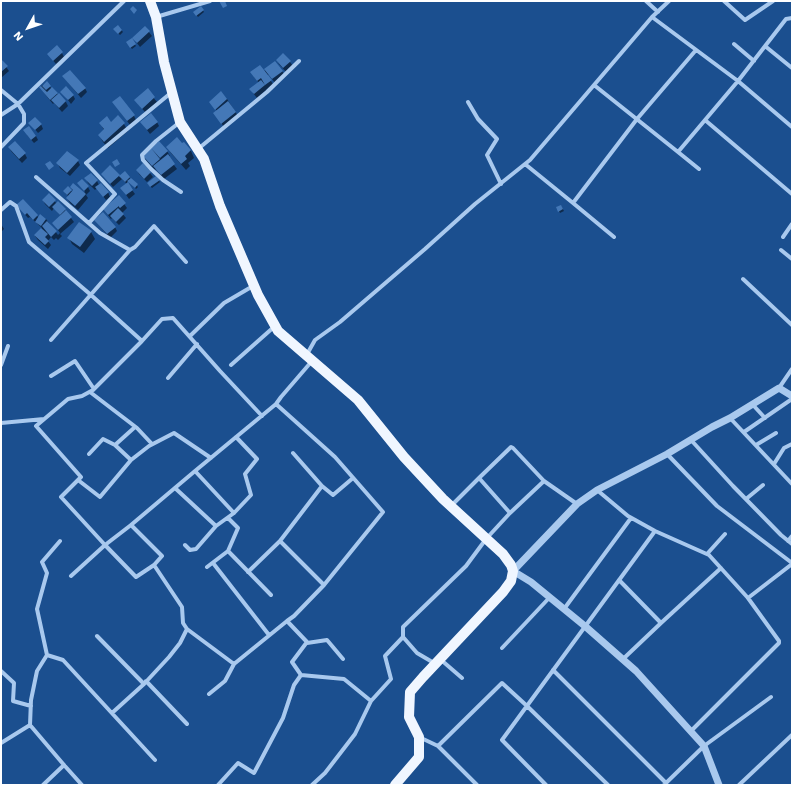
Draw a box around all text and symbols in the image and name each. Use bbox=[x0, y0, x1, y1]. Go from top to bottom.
north arrow bbox=[8, 8, 48, 48]
text: N bbox=[11, 29, 26, 43]

